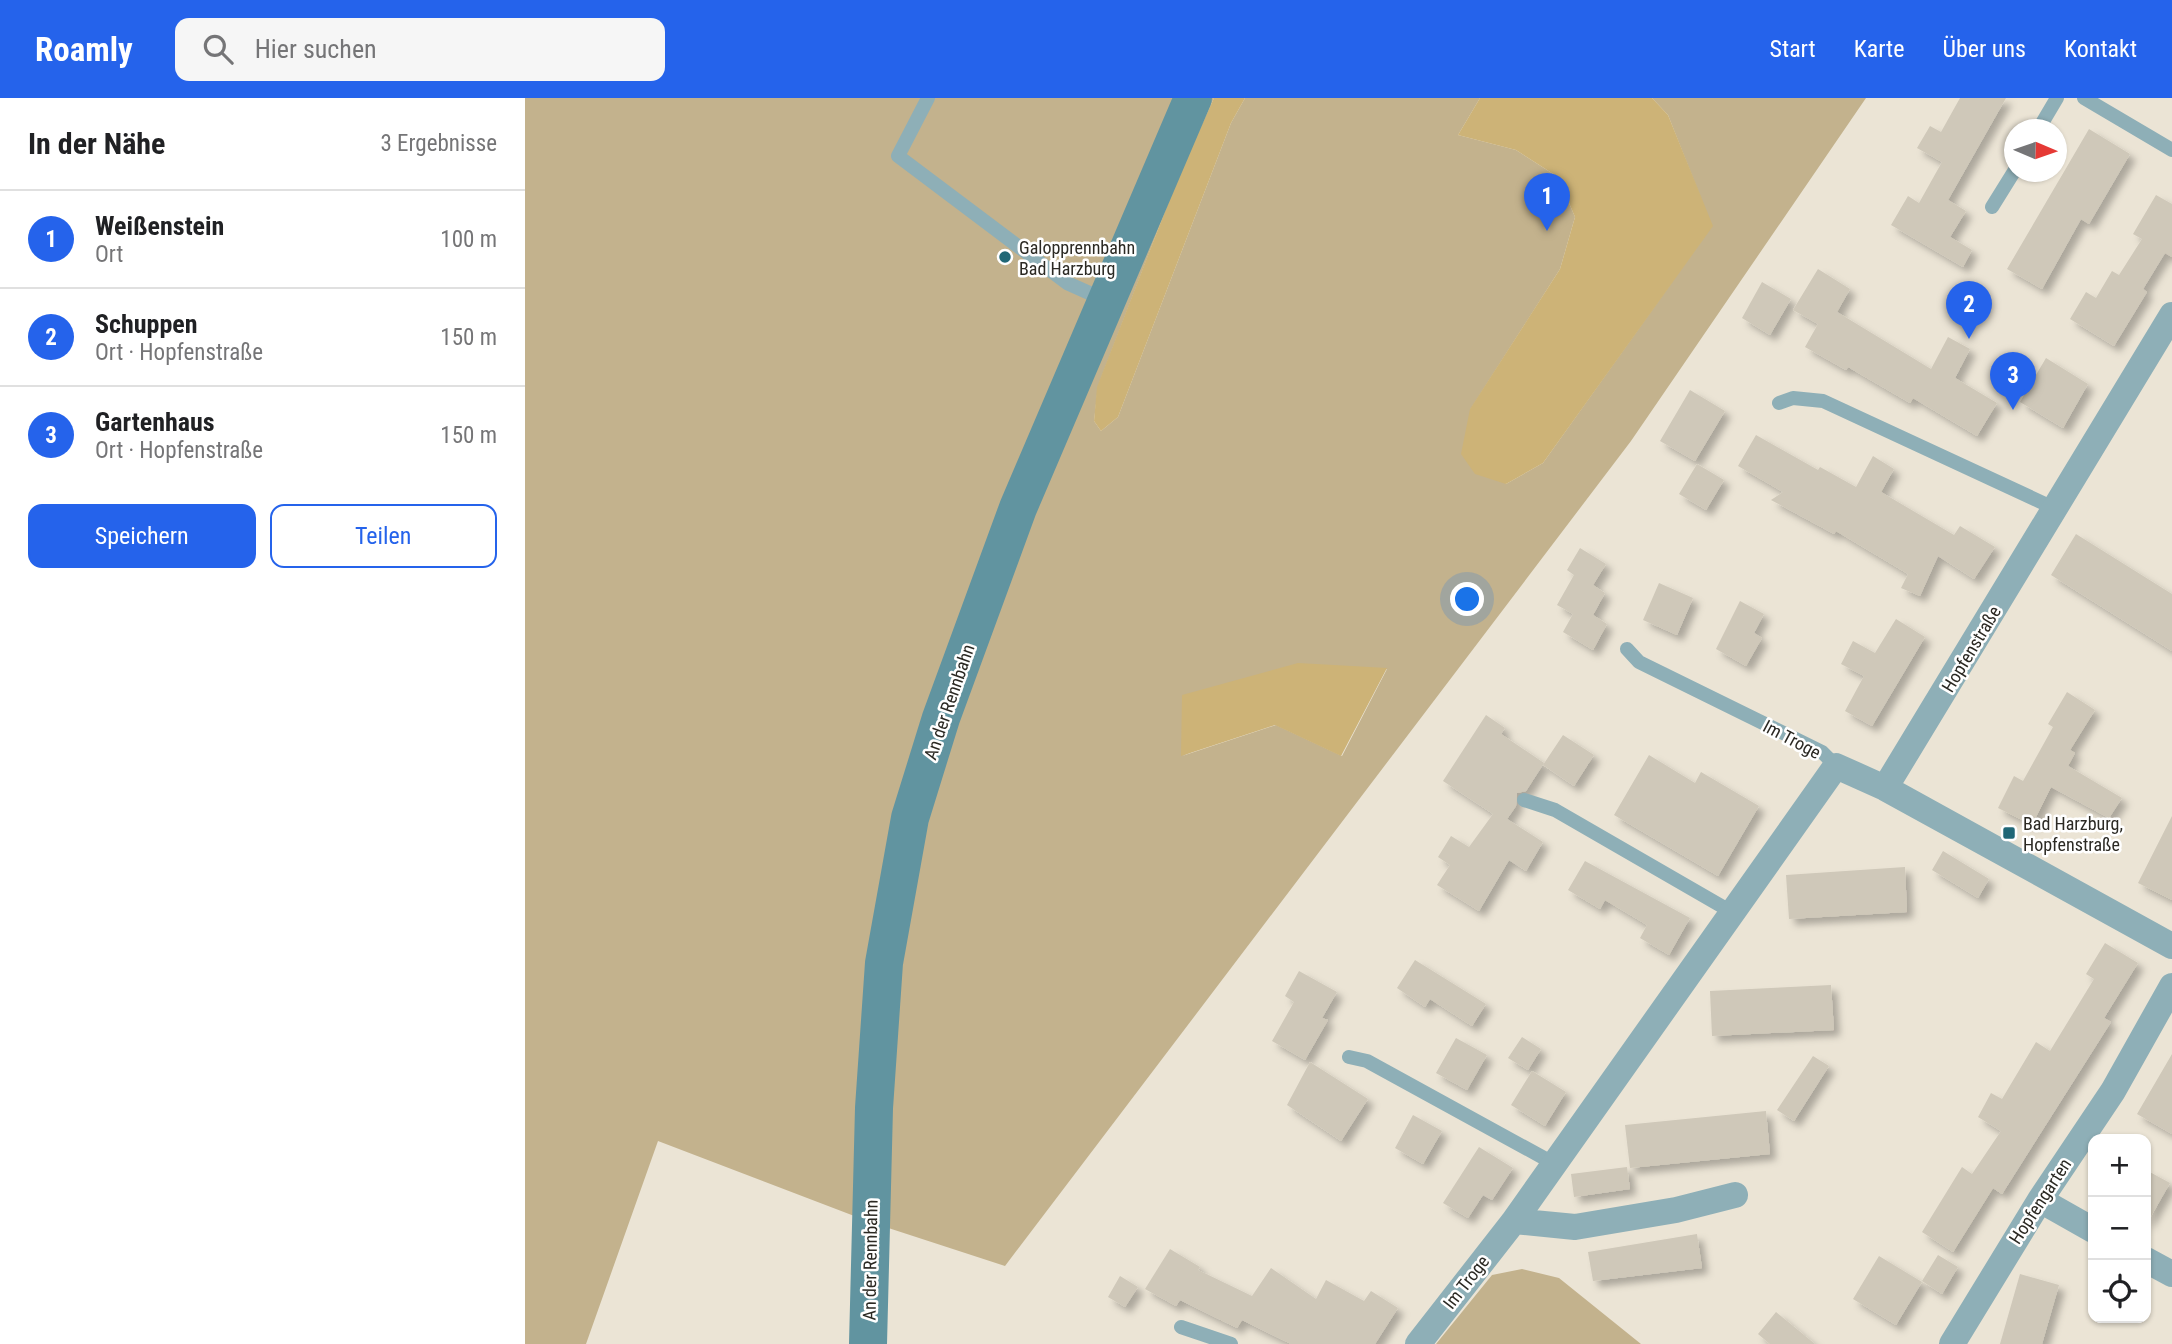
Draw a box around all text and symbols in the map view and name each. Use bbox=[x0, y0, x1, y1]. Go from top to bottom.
search box bbox=[175, 18, 665, 81]
text: Roamly bbox=[35, 30, 133, 69]
icon: search bbox=[199, 30, 237, 68]
text: Hier suchen bbox=[255, 34, 377, 64]
text: Start bbox=[1770, 35, 1816, 63]
text: Karte bbox=[1854, 35, 1904, 63]
text: Über uns bbox=[1942, 35, 2026, 63]
text: Kontakt bbox=[2064, 35, 2137, 63]
north arrow bbox=[2004, 119, 2067, 182]
text: In der Nähe bbox=[28, 126, 165, 161]
text: 3 Ergebnisse bbox=[380, 130, 497, 157]
pin: 1 bbox=[1524, 173, 1570, 231]
text: Weißenstein bbox=[95, 211, 224, 241]
text: 1 bbox=[45, 226, 57, 253]
text: 100 m bbox=[440, 226, 497, 253]
place label: Galopprennbahn Bad Harzburg bbox=[1019, 237, 1135, 279]
text: Ort bbox=[95, 241, 123, 268]
marker: Galopprennbahn Bad Harzburg bbox=[997, 249, 1013, 265]
pin: 2 bbox=[1946, 281, 1992, 339]
text: Schuppen bbox=[95, 309, 198, 339]
text: 2 bbox=[45, 324, 57, 351]
text: 150 m bbox=[440, 324, 497, 351]
text: Ort · Hopfenstraße bbox=[95, 339, 263, 366]
pin: 3 bbox=[1990, 352, 2036, 410]
text: Gartenhaus bbox=[95, 407, 215, 437]
text: 3 bbox=[45, 422, 57, 449]
text: 150 m bbox=[440, 422, 497, 449]
text: Ort · Hopfenstraße bbox=[95, 437, 263, 464]
button: Speichern bbox=[28, 504, 256, 568]
button: Teilen bbox=[270, 504, 497, 568]
your location bbox=[1450, 582, 1484, 616]
street label: Hopfenstraße bbox=[1937, 602, 2005, 696]
street label: An der Rennbahn bbox=[919, 642, 979, 762]
street label: Im Troge bbox=[1760, 715, 1824, 763]
place label: Bad Harzburg, Hopfenstraße bbox=[2023, 813, 2123, 855]
marker: Bad Harzburg, Hopfenstraße bbox=[2001, 825, 2017, 841]
map controls bbox=[2088, 1134, 2151, 1323]
button: + bbox=[2088, 1134, 2151, 1197]
street label: Hopfengarten bbox=[2005, 1154, 2075, 1248]
button: − bbox=[2088, 1197, 2151, 1260]
street label: An der Rennbahn bbox=[858, 1200, 882, 1320]
street label: Im Troge bbox=[1439, 1251, 1493, 1313]
button: locate bbox=[2088, 1260, 2151, 1323]

